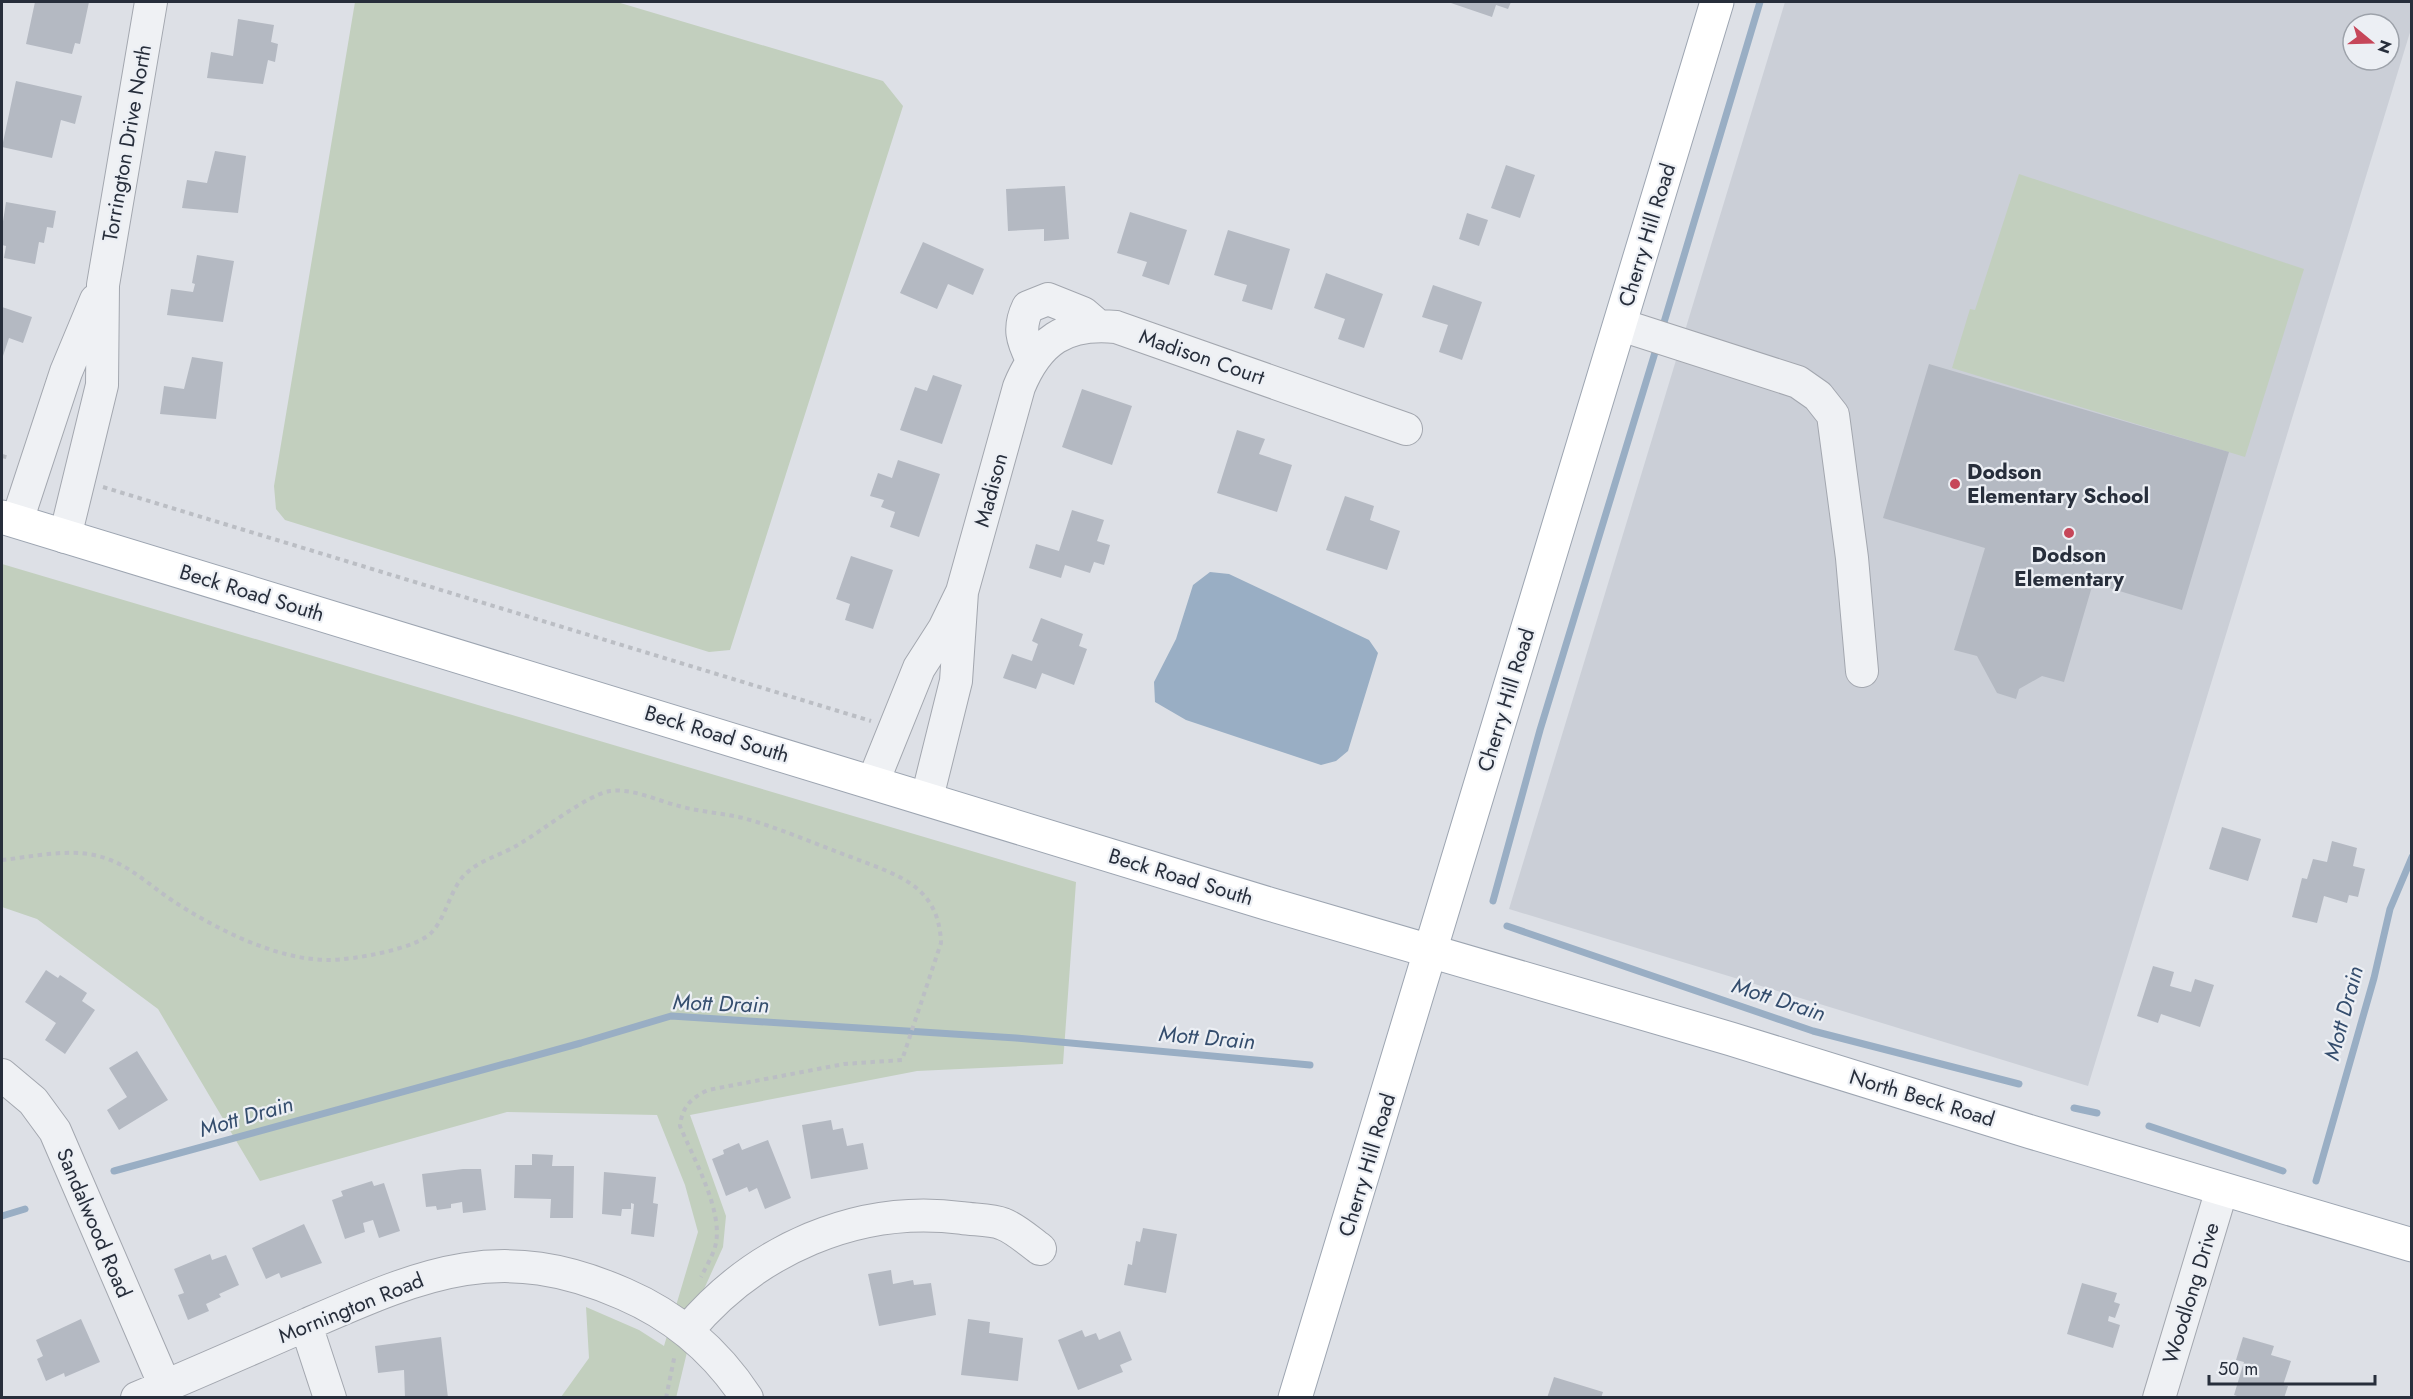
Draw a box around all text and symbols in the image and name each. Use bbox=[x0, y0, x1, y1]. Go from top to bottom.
north arrow bbox=[2341, 12, 2401, 72]
text: N bbox=[2372, 37, 2398, 56]
street label: Torrington Drive North bbox=[95, 42, 159, 244]
street label: Cherry Hill Road bbox=[1611, 160, 1683, 310]
street label: Madison Court bbox=[1135, 322, 1269, 392]
street label: Madison bbox=[967, 450, 1015, 530]
place label: Dodson Elementary School bbox=[1967, 457, 2149, 511]
marker: Dodson Elementary School bbox=[1948, 477, 1962, 491]
marker: Dodson Elementary bbox=[2062, 526, 2076, 540]
place label: Dodson Elementary bbox=[2014, 540, 2125, 594]
street label: Beck Road South bbox=[176, 557, 328, 629]
street label: Cherry Hill Road bbox=[1470, 625, 1542, 775]
street label: Beck Road South bbox=[641, 698, 793, 770]
street label: Beck Road South bbox=[1105, 841, 1257, 913]
water label: Mott Drain bbox=[2315, 962, 2371, 1064]
water label: Mott Drain bbox=[1728, 969, 1830, 1029]
water label: Mott Drain bbox=[672, 985, 770, 1021]
water label: Mott Drain bbox=[1157, 1017, 1257, 1057]
street label: North Beck Road bbox=[1846, 1062, 1998, 1134]
water label: Mott Drain bbox=[195, 1087, 297, 1145]
street label: Cherry Hill Road bbox=[1331, 1090, 1403, 1240]
street label: Sandalwood Road bbox=[49, 1143, 139, 1303]
street label: Woodlong Drive bbox=[2155, 1218, 2227, 1367]
street label: Mornington Road bbox=[274, 1265, 428, 1351]
scale bar bbox=[2209, 1348, 2376, 1386]
text: 50 m bbox=[2218, 1356, 2258, 1382]

